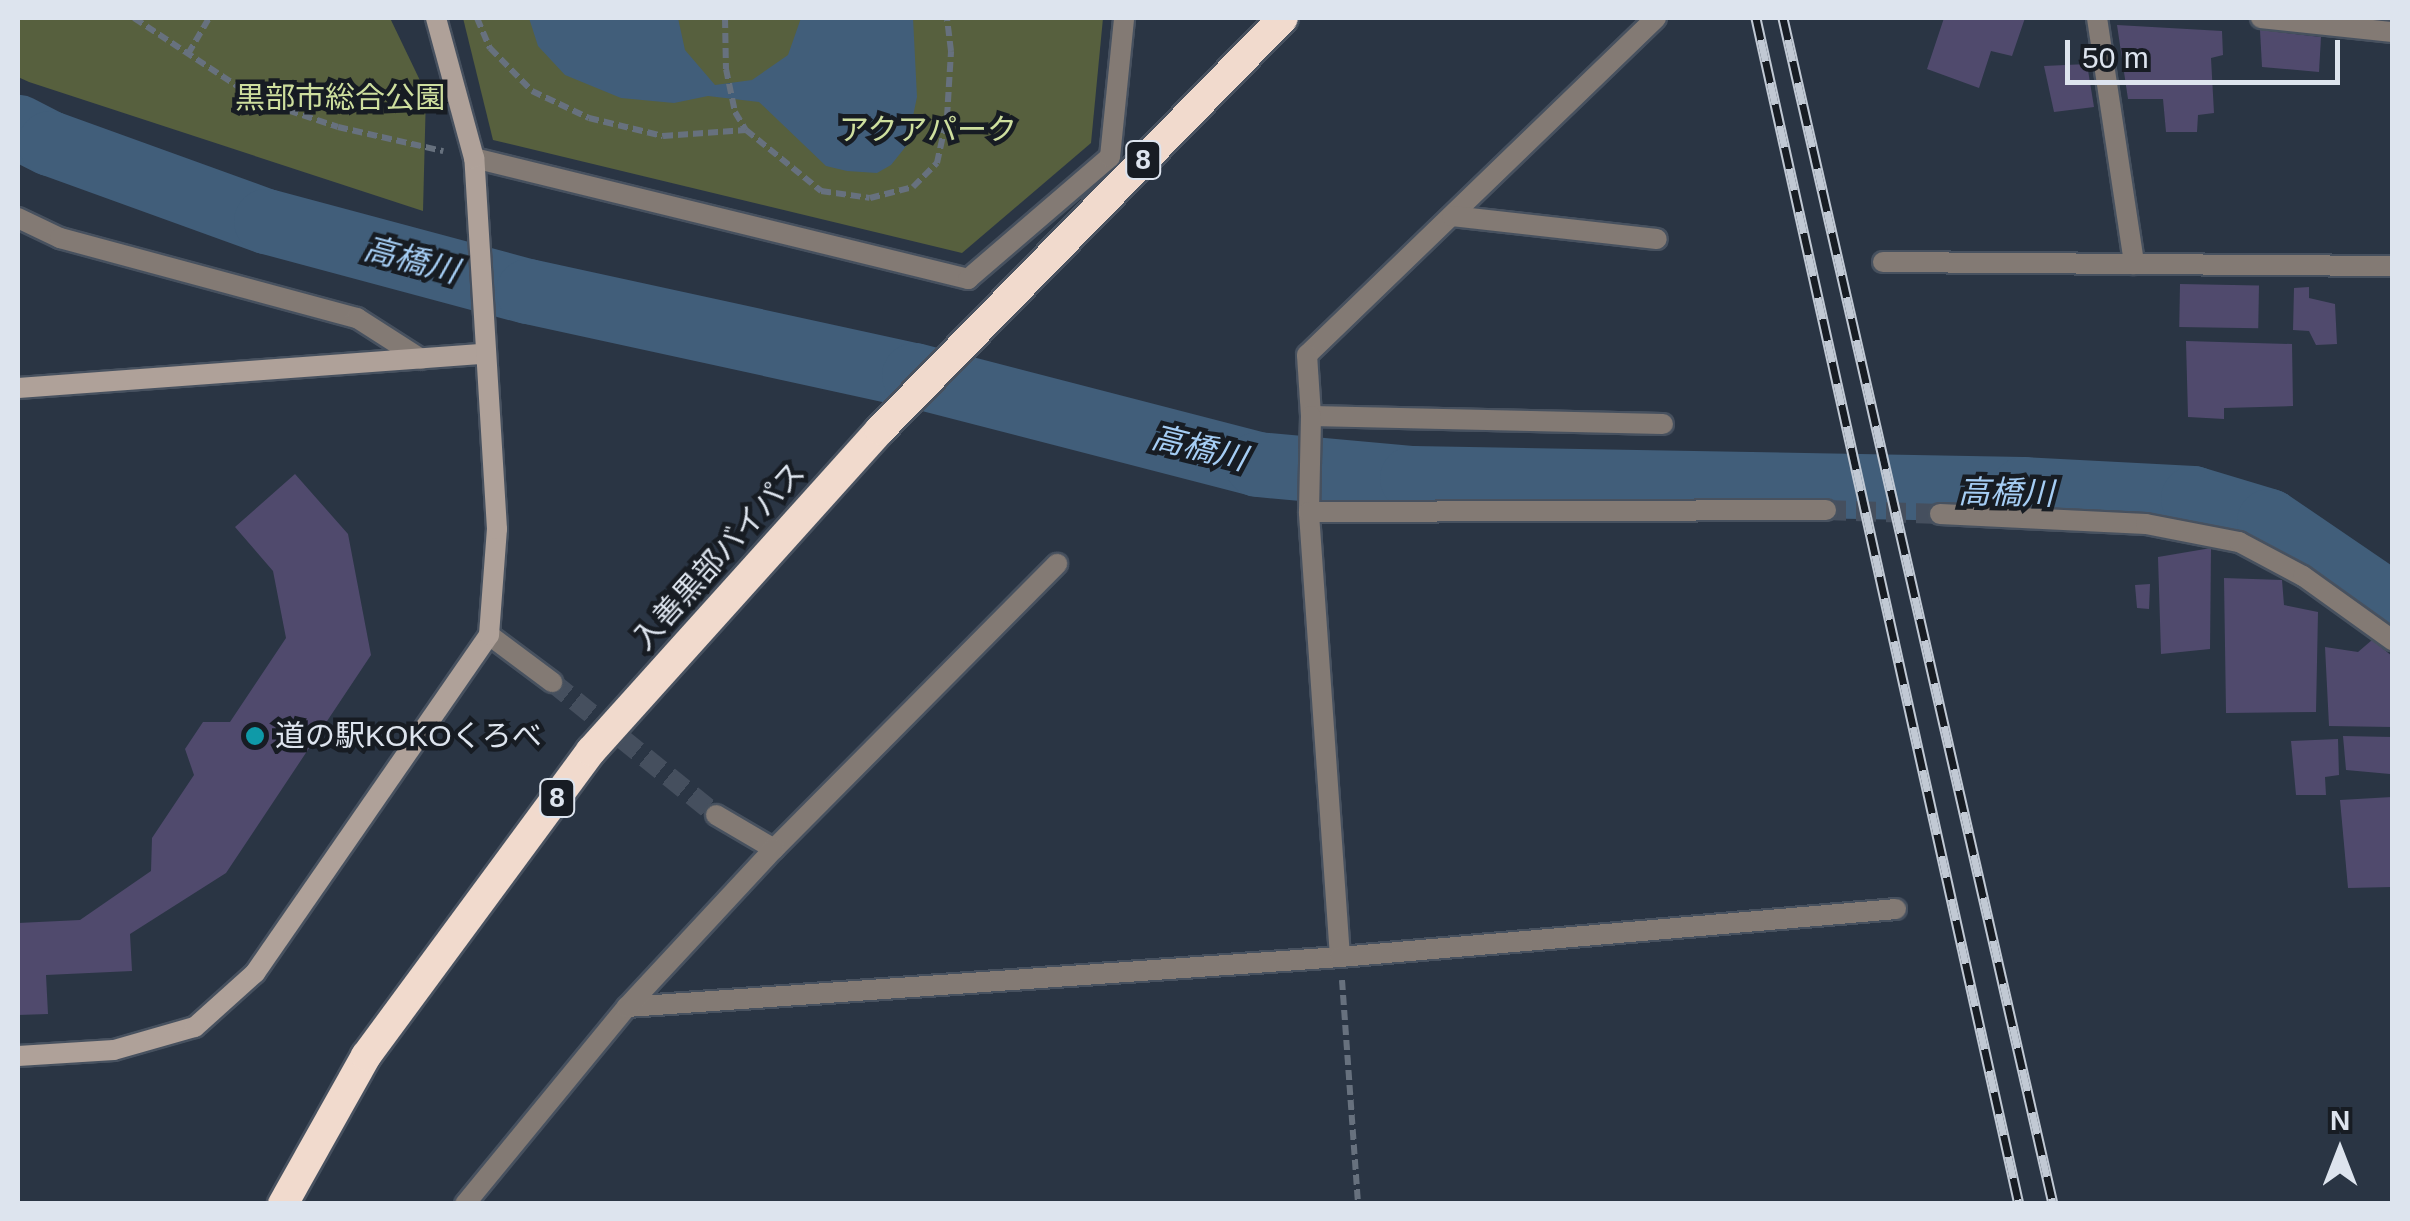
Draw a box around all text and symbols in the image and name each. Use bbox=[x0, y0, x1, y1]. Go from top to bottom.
scale bar bbox=[2070, 20, 2345, 82]
text: 50 m bbox=[2082, 41, 2149, 74]
park label: 黒部市総合公園 bbox=[235, 80, 445, 116]
park label: アクアパーク bbox=[838, 112, 1018, 148]
road number: 8 bbox=[1123, 137, 1163, 183]
water label: 高橋川 bbox=[360, 229, 462, 291]
water label: 高橋川 bbox=[1148, 418, 1250, 478]
street label: 入善黒部バイパス bbox=[625, 455, 813, 657]
water label: 高橋川 bbox=[1958, 473, 2054, 513]
place label: 道の駅KOKOくろべ bbox=[275, 718, 542, 754]
marker: 道の駅KOKOくろべ bbox=[244, 725, 266, 747]
road number: 8 bbox=[537, 775, 577, 821]
north arrow bbox=[2290, 1101, 2390, 1201]
text: N bbox=[2330, 1105, 2350, 1136]

